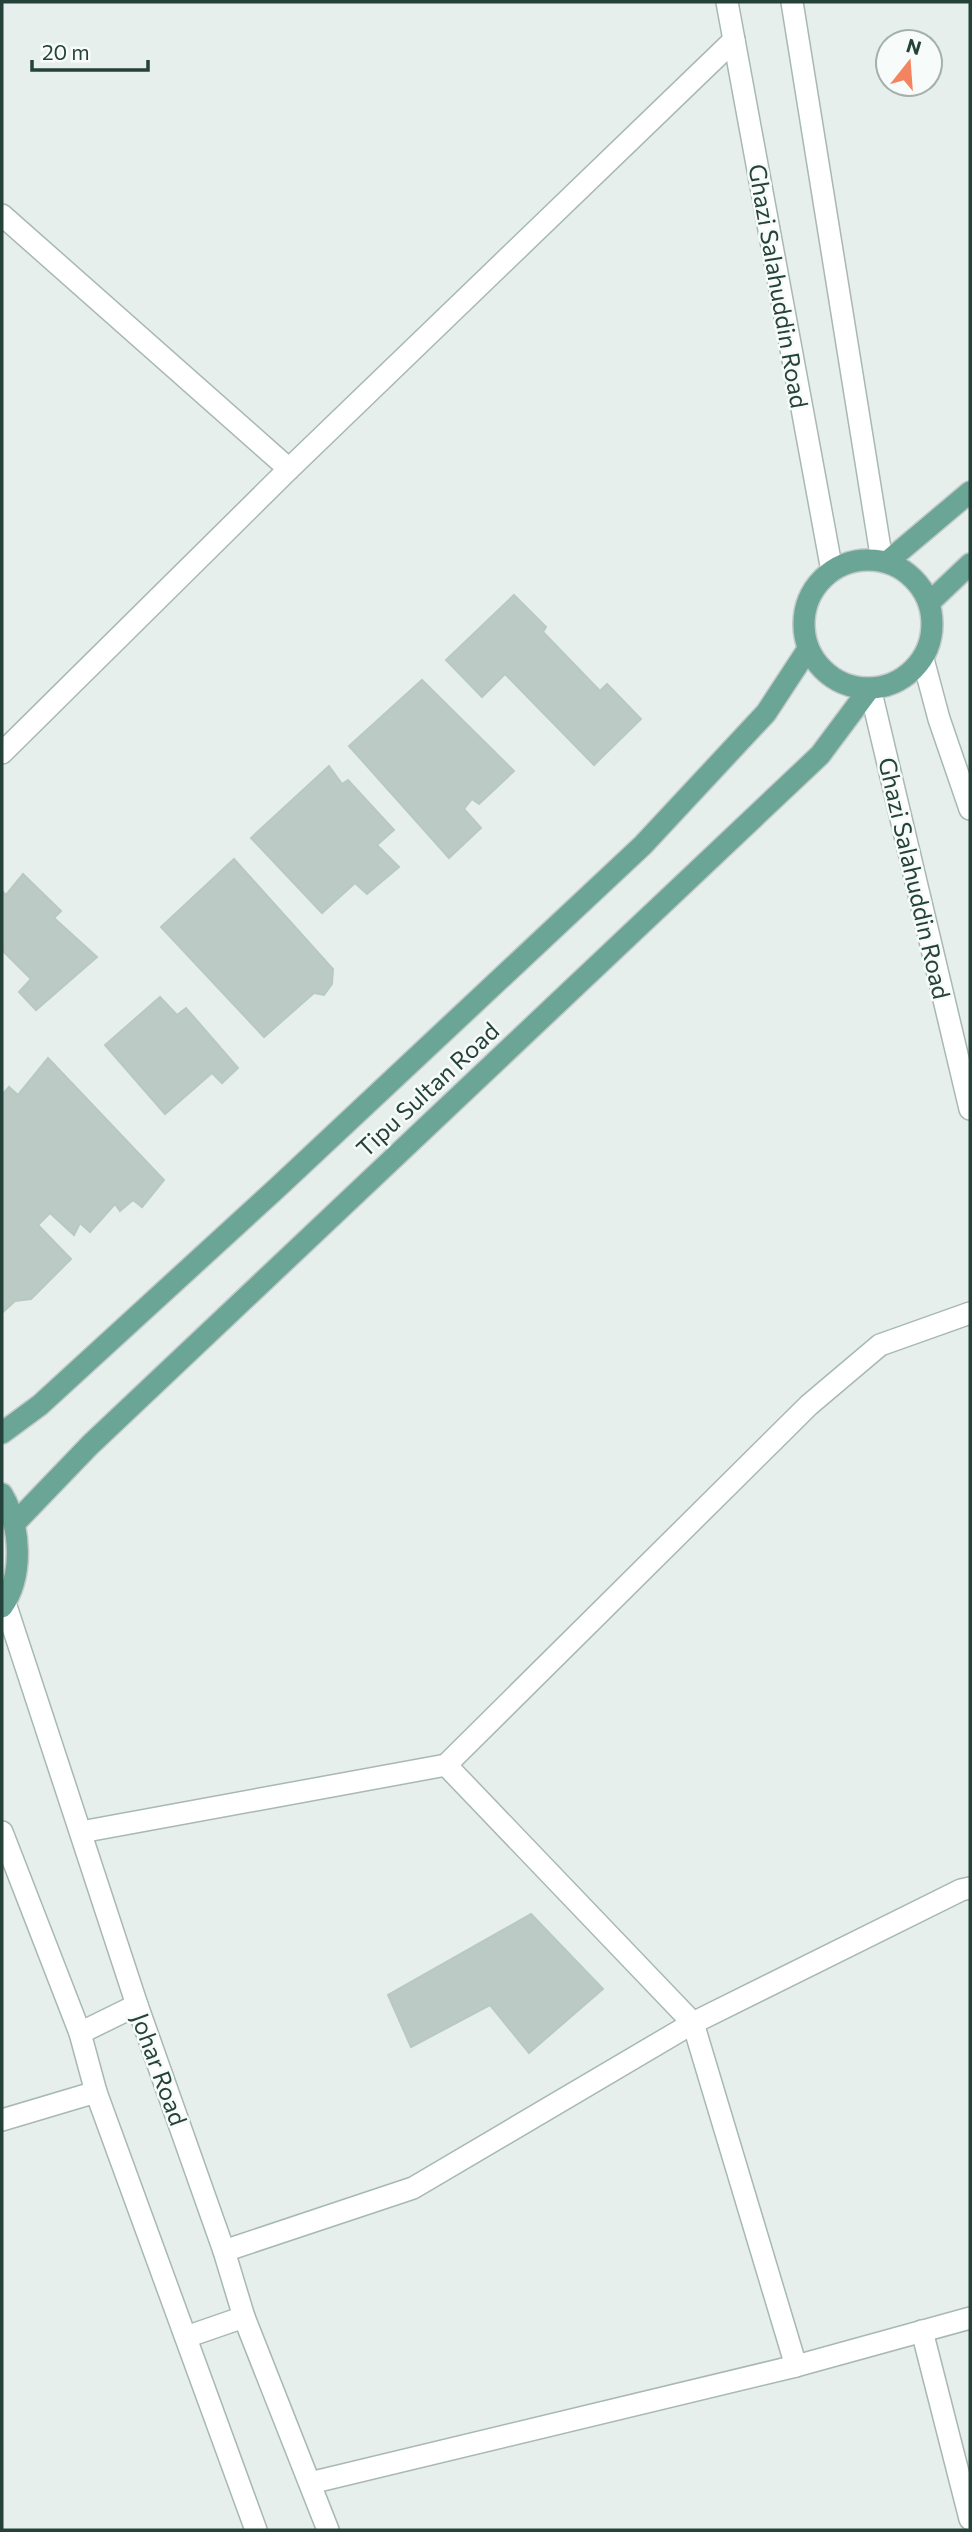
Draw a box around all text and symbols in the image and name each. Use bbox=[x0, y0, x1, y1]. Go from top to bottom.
scale bar bbox=[32, 28, 147, 72]
north arrow bbox=[874, 28, 944, 98]
text: N bbox=[904, 33, 924, 59]
text: 20 m bbox=[42, 39, 90, 64]
street label: Ghazi Salahuddin Road bbox=[743, 162, 815, 410]
street label: Ghazi Salahuddin Road bbox=[873, 754, 957, 1002]
street label: Tipu Sultan Road bbox=[350, 1016, 504, 1162]
street label: Johar Road bbox=[126, 2009, 194, 2129]

